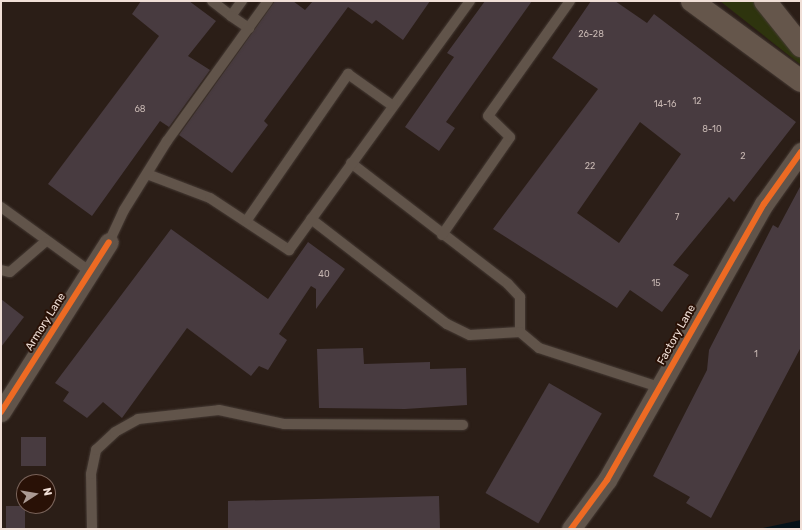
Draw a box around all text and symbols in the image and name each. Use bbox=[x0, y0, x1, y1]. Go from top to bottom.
house number: 26-28 bbox=[578, 29, 604, 39]
house number: 12 bbox=[692, 96, 702, 106]
house number: 14-16 bbox=[654, 99, 676, 109]
house number: 68 bbox=[134, 104, 146, 114]
house number: 8-10 bbox=[702, 124, 722, 134]
house number: 2 bbox=[740, 151, 746, 161]
house number: 22 bbox=[585, 161, 595, 171]
house number: 7 bbox=[675, 212, 679, 222]
house number: 40 bbox=[318, 269, 330, 279]
house number: 15 bbox=[651, 278, 661, 288]
street label: Armory Lane bbox=[23, 291, 69, 353]
street label: Factory Lane bbox=[655, 303, 699, 367]
house number: 1 bbox=[754, 349, 758, 359]
north arrow bbox=[16, 474, 56, 514]
text: N bbox=[40, 486, 54, 497]

